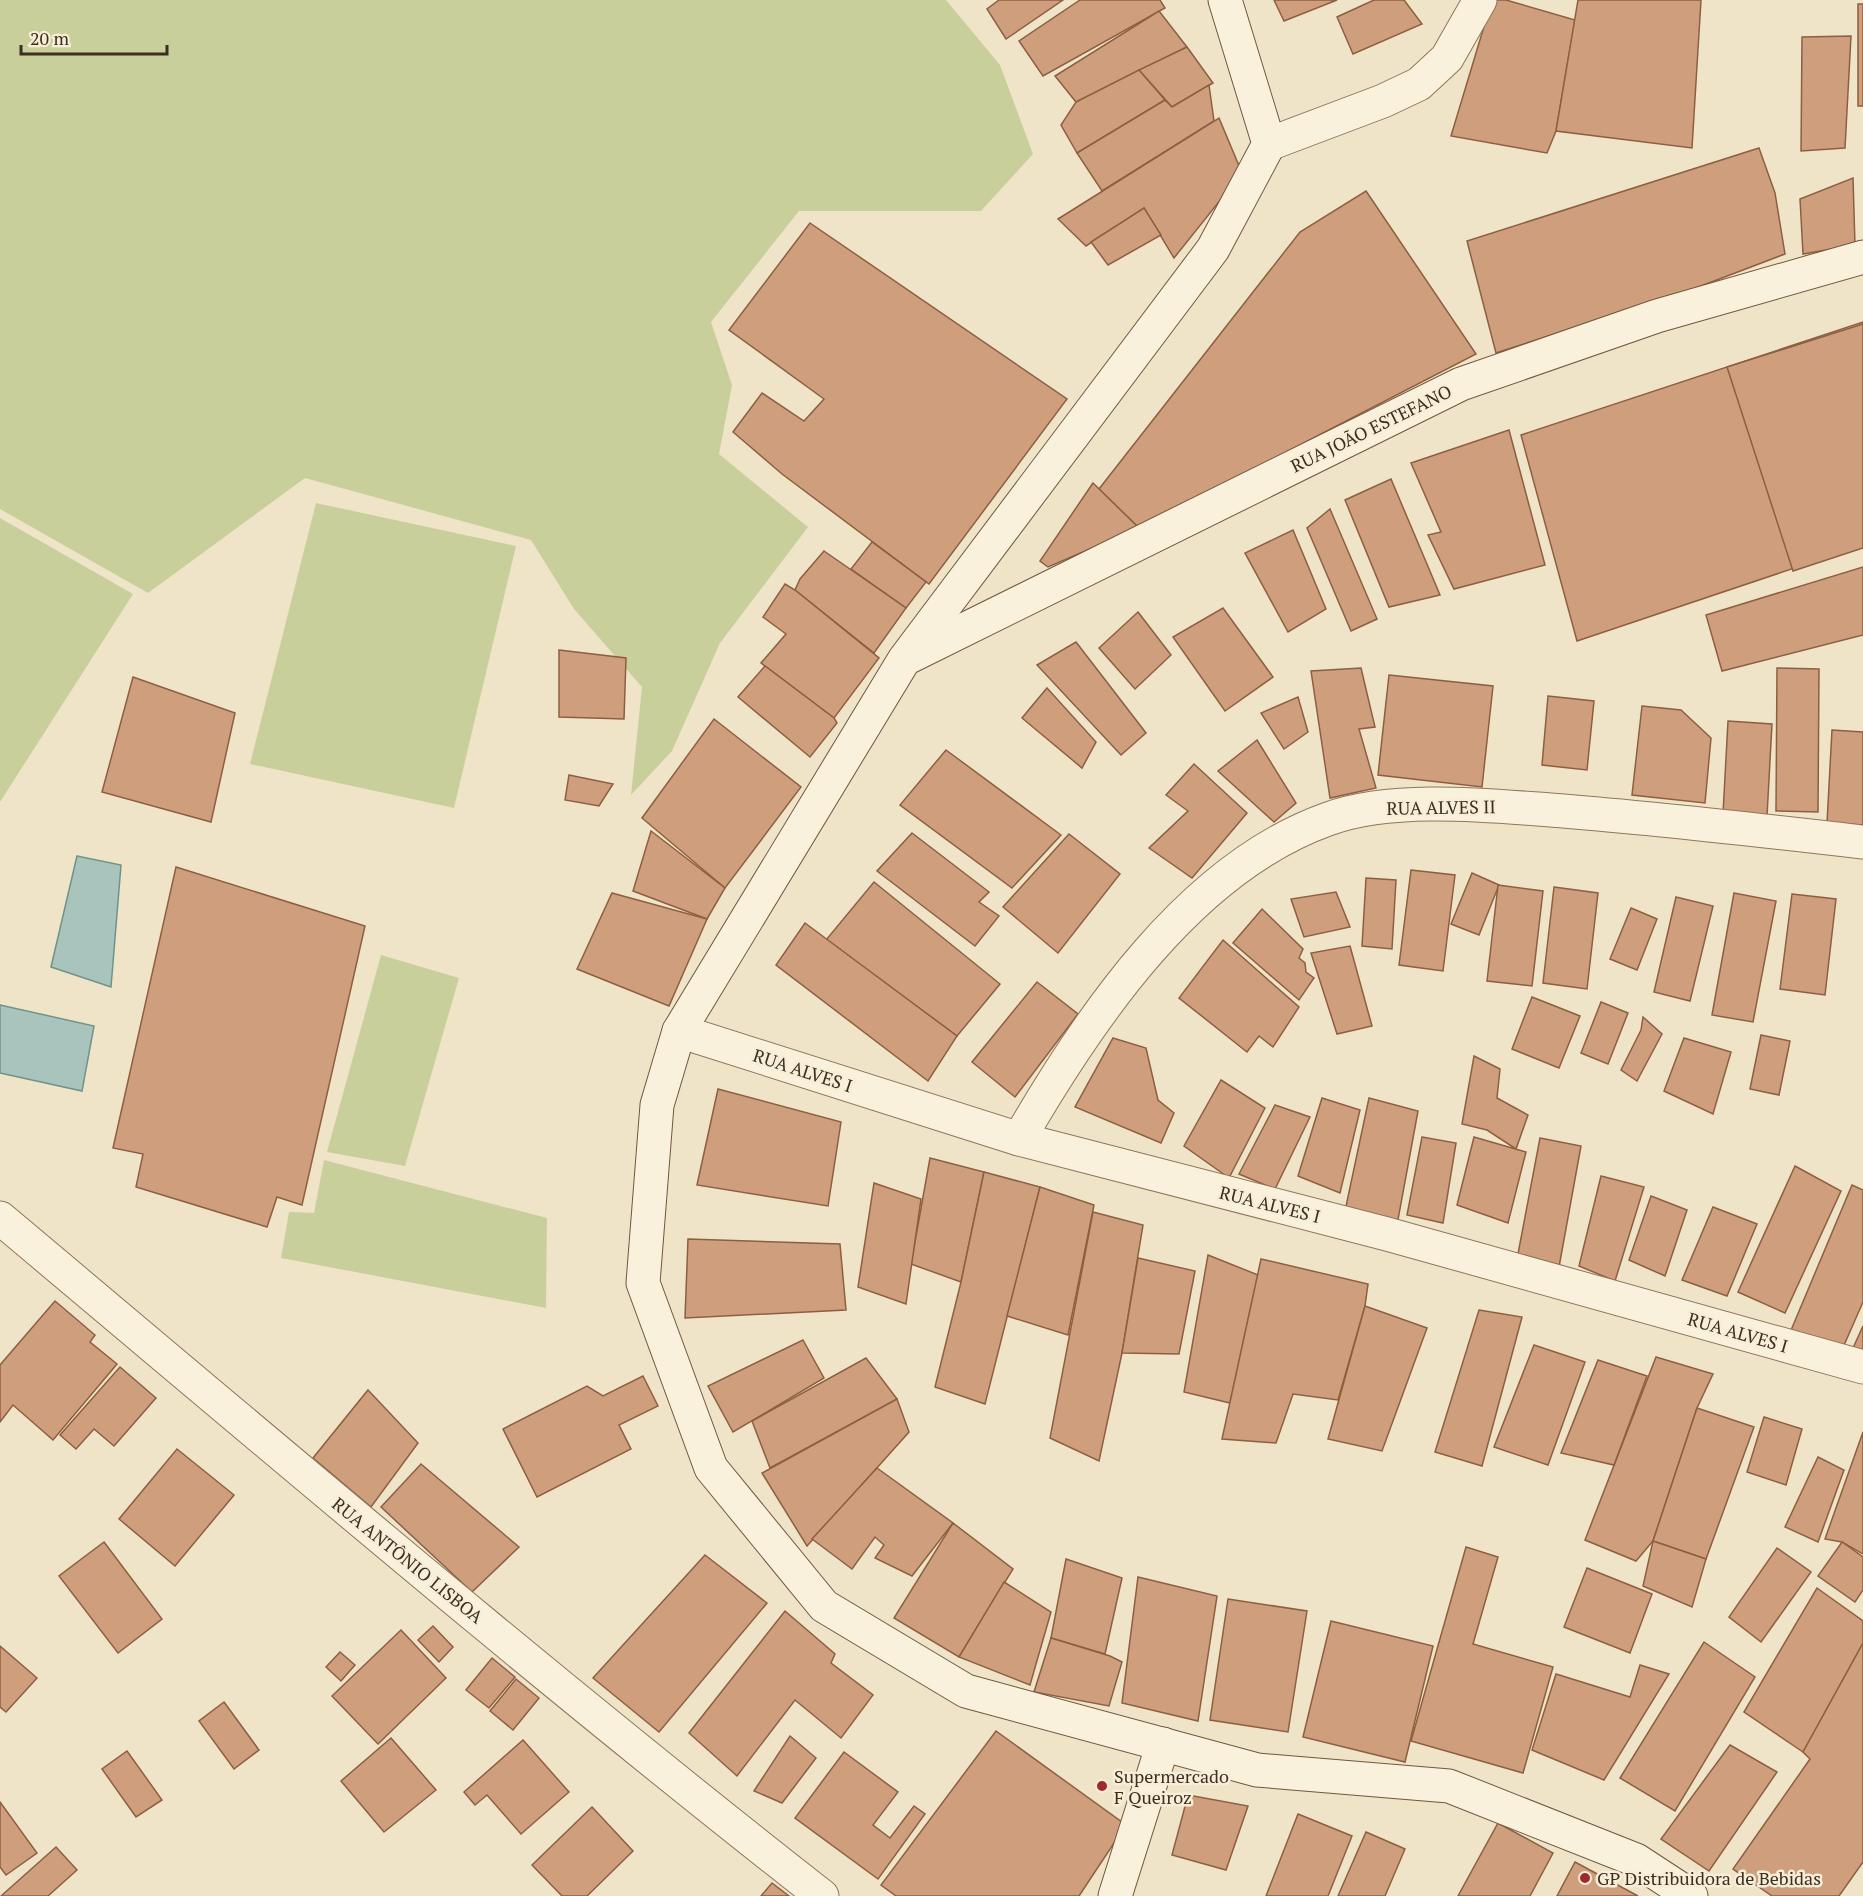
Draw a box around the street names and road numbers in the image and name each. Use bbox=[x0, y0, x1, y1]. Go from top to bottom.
street label: RUA JOÃO ESTEFANO bbox=[1286, 379, 1456, 477]
street label: RUA ALVES II bbox=[1386, 794, 1496, 820]
street label: RUA ALVES I bbox=[750, 1043, 856, 1097]
street label: RUA ALVES I bbox=[1217, 1180, 1323, 1228]
street label: RUA ALVES I bbox=[1685, 1306, 1791, 1358]
street label: RUA ANTÔNIO LISBOA bbox=[327, 1492, 489, 1629]

